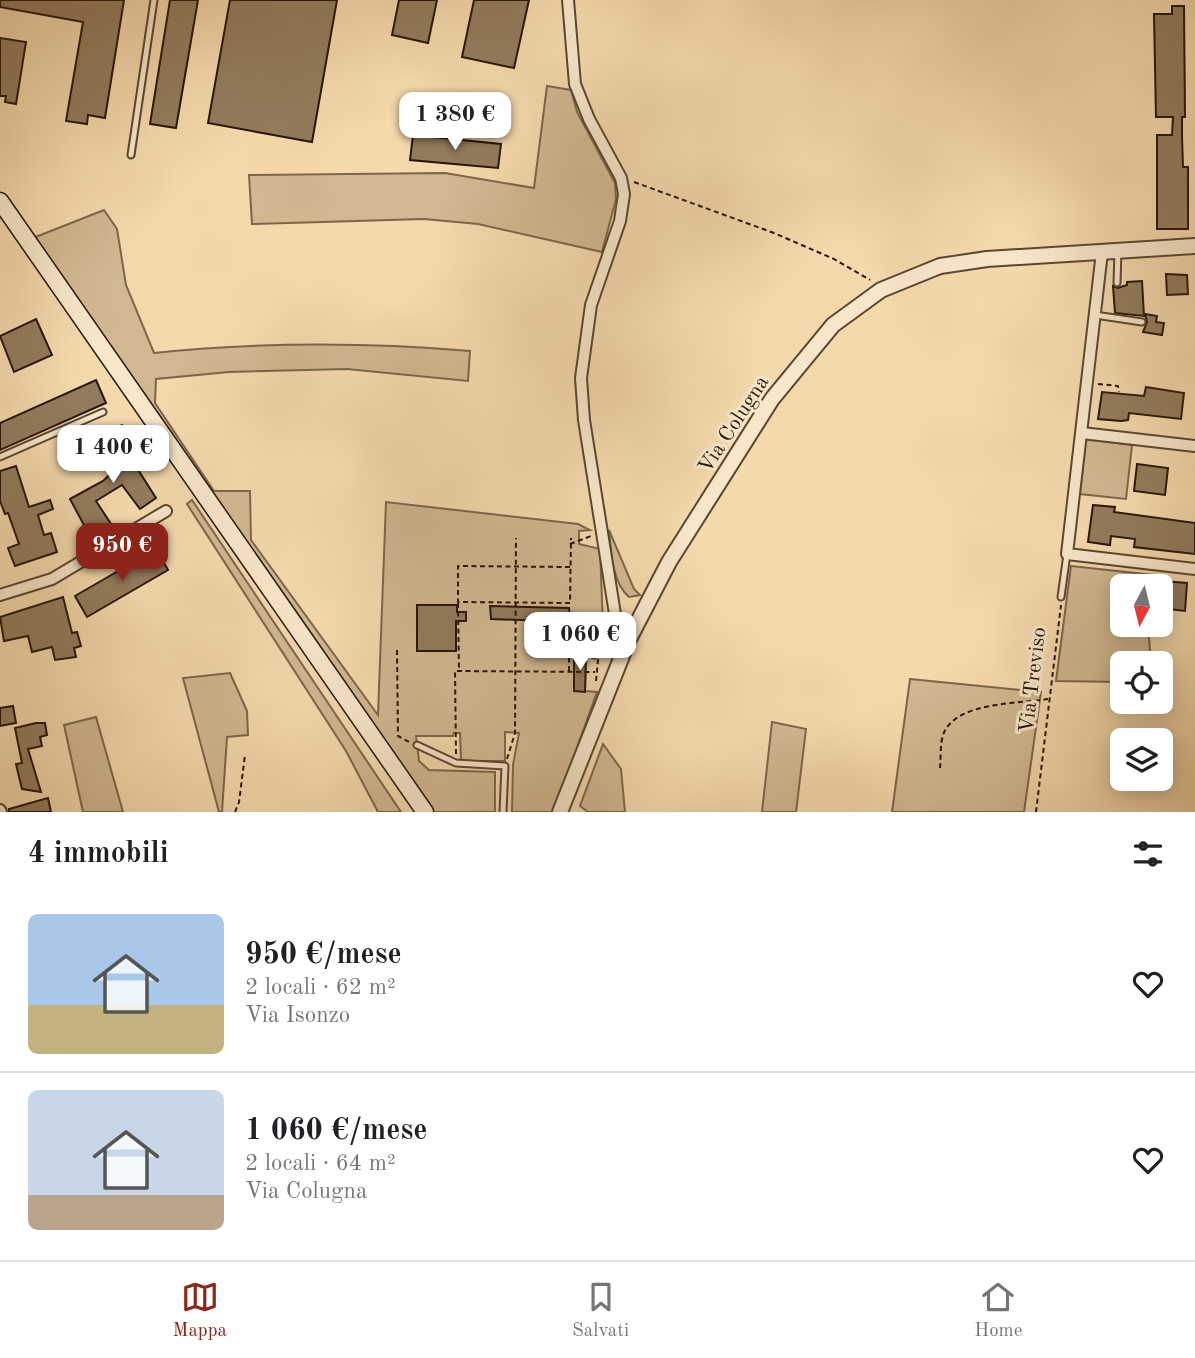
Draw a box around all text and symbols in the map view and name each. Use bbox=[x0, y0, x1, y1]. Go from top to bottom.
pin: 1 380 € bbox=[390, 92, 520, 152]
text: 1 380 € bbox=[415, 103, 495, 126]
street label: Via Colugna bbox=[695, 372, 773, 477]
pin: 1 400 € bbox=[48, 426, 178, 485]
text: 1 400 € bbox=[73, 436, 153, 459]
pin: 950 € bbox=[73, 524, 171, 583]
text: 950 € bbox=[92, 534, 152, 557]
north arrow bbox=[1110, 574, 1172, 637]
map controls bbox=[1110, 574, 1173, 791]
pin: 1 060 € bbox=[515, 612, 645, 672]
text: 1 060 € bbox=[540, 623, 620, 646]
street label: Via Treviso bbox=[1017, 626, 1050, 734]
button: locate bbox=[1110, 651, 1173, 714]
button: layers bbox=[1110, 728, 1173, 791]
icon: filters bbox=[1129, 835, 1167, 873]
text: 4 immobili bbox=[28, 839, 169, 869]
text: 950 €/mese bbox=[245, 940, 402, 970]
icon: home bbox=[84, 942, 168, 1026]
icon: heart bbox=[1129, 965, 1167, 1003]
text: 2 locali · 62 m² bbox=[245, 976, 396, 999]
text: Via Isonzo bbox=[245, 1004, 350, 1027]
text: 1 060 €/mese bbox=[245, 1116, 428, 1146]
icon: home bbox=[84, 1118, 168, 1202]
icon: heart bbox=[1129, 1141, 1167, 1179]
text: 2 locali · 64 m² bbox=[245, 1152, 396, 1175]
text: Via Colugna bbox=[245, 1180, 367, 1203]
tab: Mappa bbox=[173, 1278, 227, 1343]
tab: Salvati bbox=[572, 1278, 629, 1343]
tab: Home bbox=[974, 1278, 1022, 1343]

